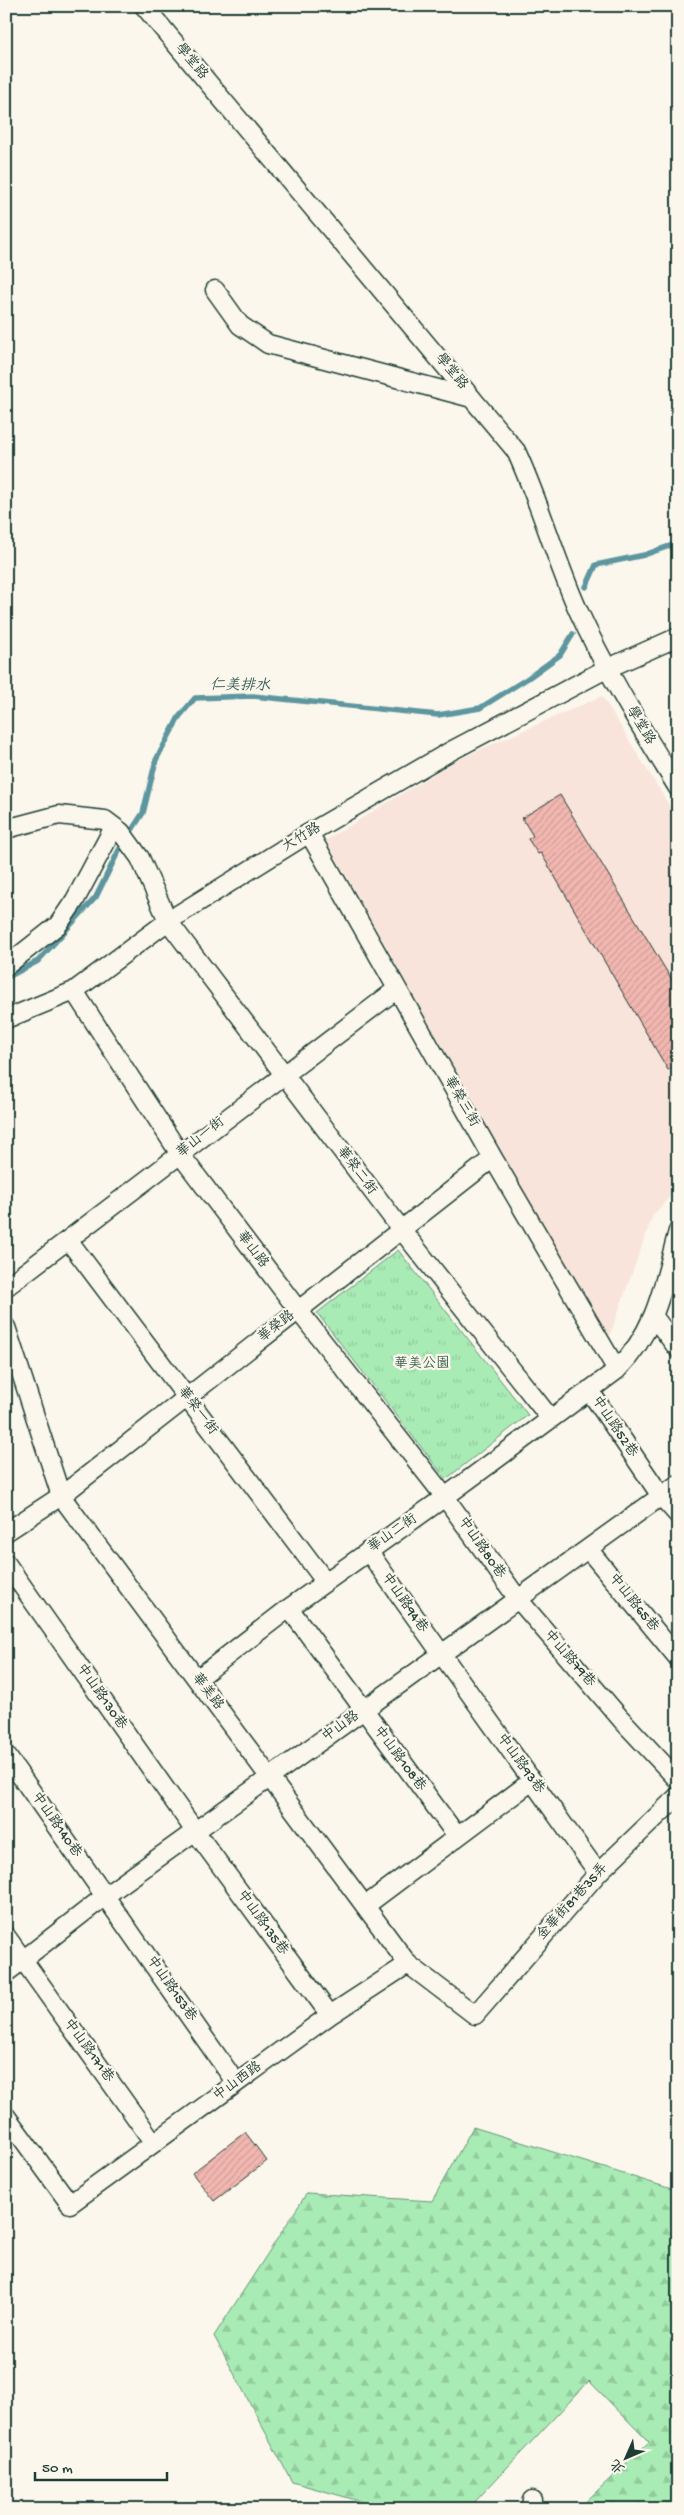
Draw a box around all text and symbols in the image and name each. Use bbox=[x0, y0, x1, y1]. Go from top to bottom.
street label: 學堂路 bbox=[171, 40, 212, 84]
street label: 學堂路 bbox=[431, 350, 472, 394]
water label: 仁美排水 bbox=[210, 675, 271, 696]
street label: 學堂路 bbox=[622, 703, 659, 748]
street label: 大竹路 bbox=[279, 819, 324, 856]
street label: 華榮三街 bbox=[440, 1073, 483, 1130]
street label: 華山一街 bbox=[173, 1113, 228, 1162]
street label: 華榮二街 bbox=[332, 1143, 380, 1198]
street label: 華山路 bbox=[233, 1228, 272, 1272]
street label: 華榮路 bbox=[255, 1307, 299, 1347]
park label: 華美公園 bbox=[394, 1355, 450, 1373]
street label: 華榮一街 bbox=[173, 1383, 221, 1438]
street label: 中山路52巷 bbox=[587, 1393, 642, 1462]
street label: 華山二街 bbox=[365, 1510, 421, 1557]
street label: 中山路80巷 bbox=[453, 1513, 510, 1583]
street label: 中山路94巷 bbox=[377, 1569, 432, 1637]
street label: 中山路65巷 bbox=[604, 1570, 663, 1637]
street label: 中山路79巷 bbox=[540, 1626, 600, 1692]
street label: 中山路130巷 bbox=[72, 1660, 131, 1734]
street label: 華美路 bbox=[188, 1670, 227, 1714]
street label: 中山路 bbox=[318, 1707, 363, 1746]
street label: 中山路108巷 bbox=[369, 1722, 430, 1796]
street label: 中山路93巷 bbox=[492, 1730, 549, 1798]
street label: 中山路140巷 bbox=[27, 1788, 86, 1862]
street label: 金華街81巷35弄 bbox=[533, 1859, 612, 1944]
street label: 中山路135巷 bbox=[233, 1887, 293, 1960]
street label: 中山路153巷 bbox=[142, 1952, 201, 2026]
street label: 中山路171巷 bbox=[59, 2015, 118, 2087]
street label: 中山西路 bbox=[210, 2058, 266, 2105]
north arrow bbox=[602, 2432, 652, 2482]
scale bar bbox=[35, 2450, 168, 2482]
text: 北 bbox=[608, 2454, 630, 2476]
text: 50 m bbox=[42, 2460, 73, 2478]

